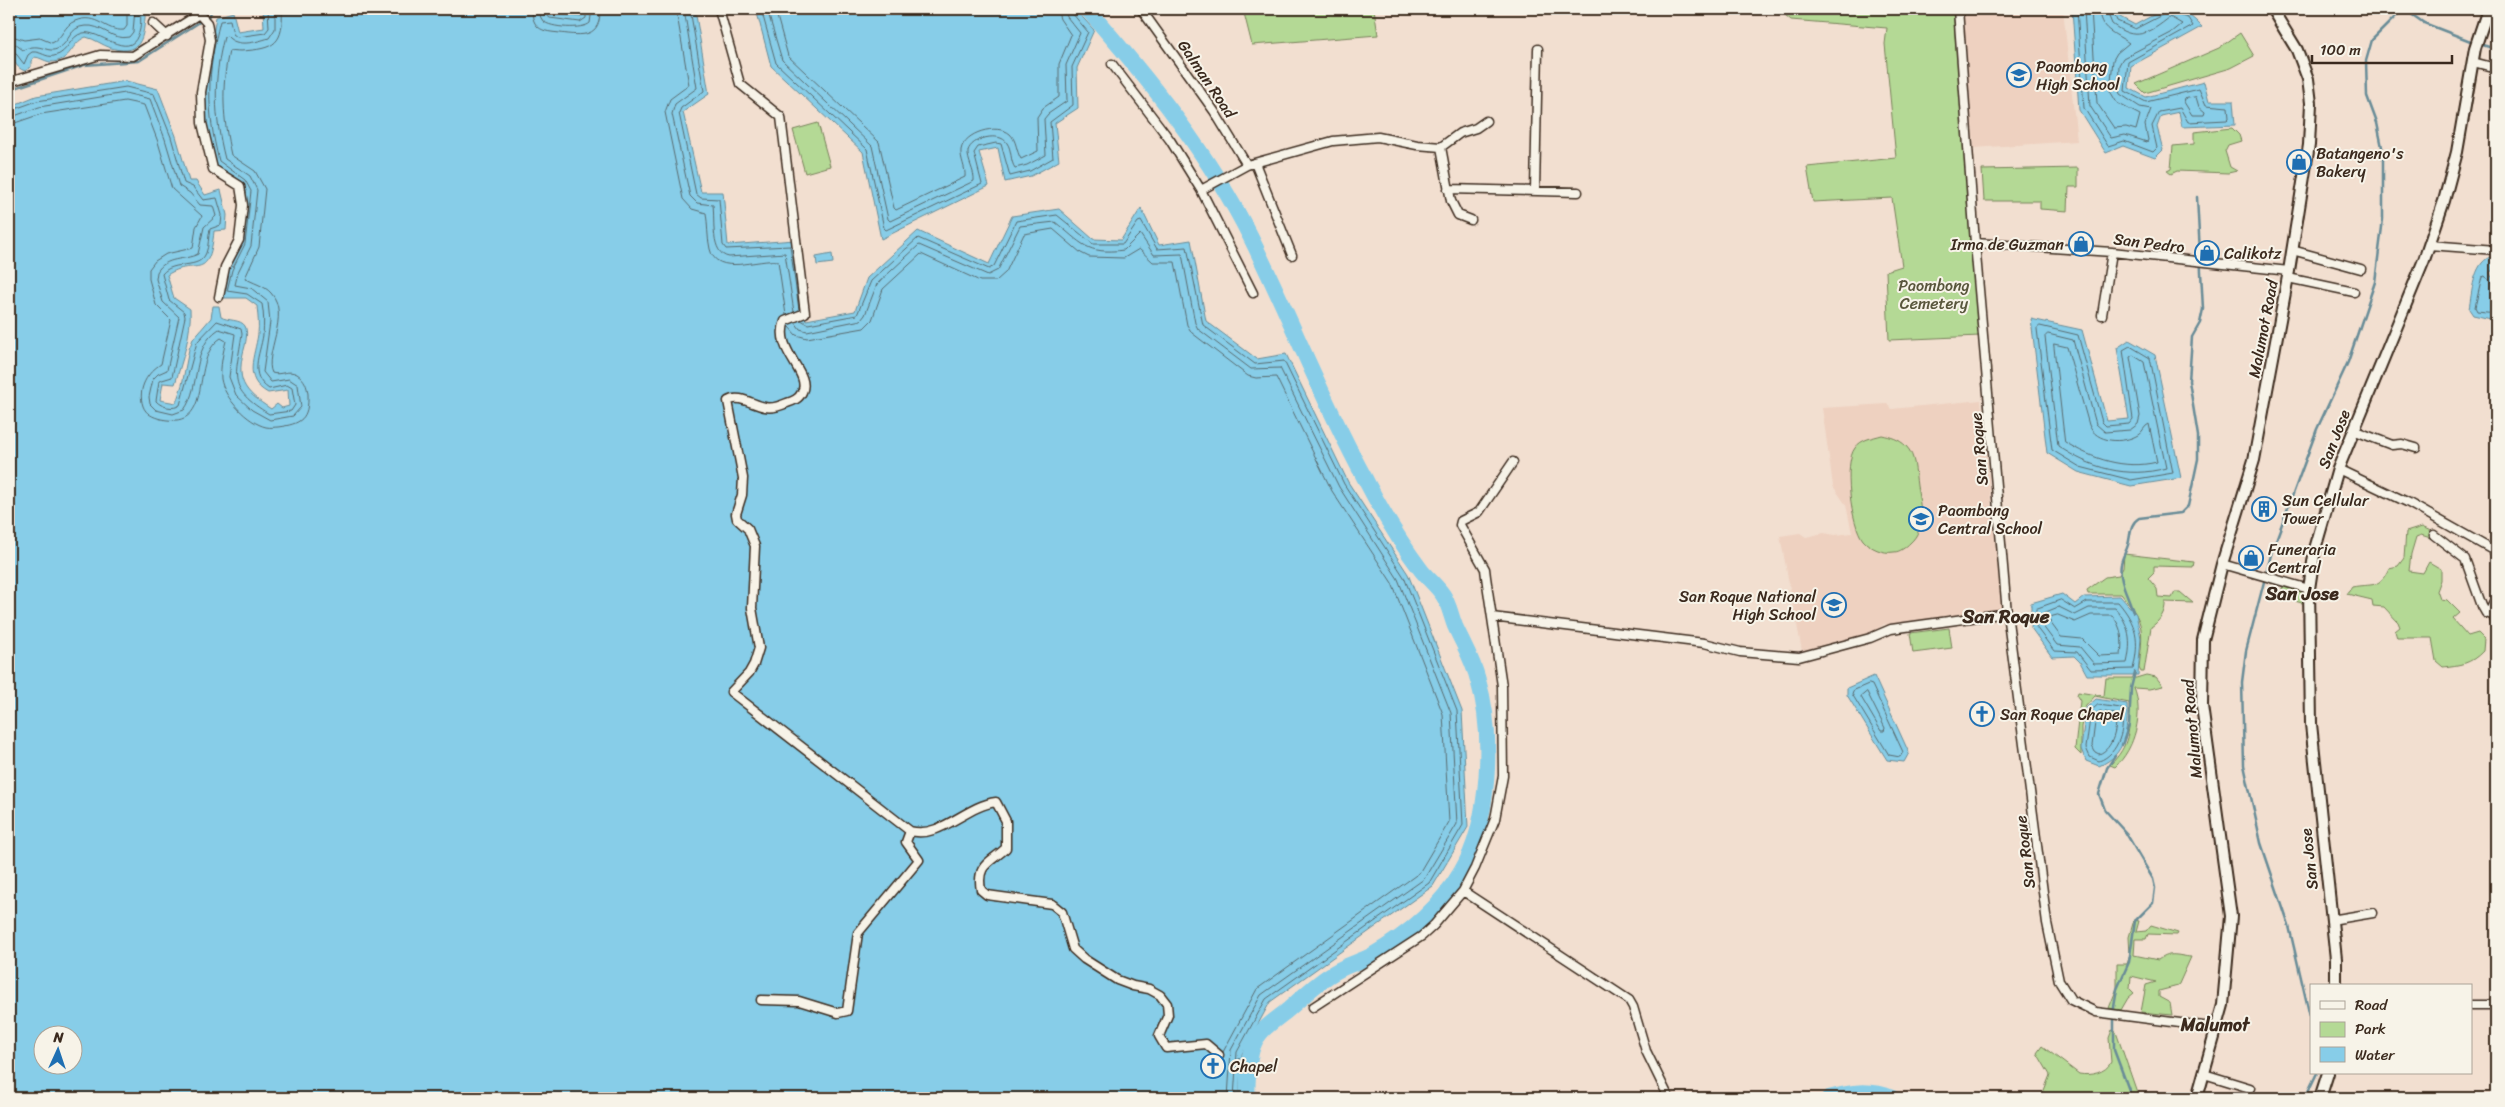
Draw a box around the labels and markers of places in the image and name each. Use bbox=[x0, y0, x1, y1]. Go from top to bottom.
place label: Paombong High School bbox=[2036, 52, 2120, 99]
school or university icon: Paombong High School bbox=[2006, 62, 2032, 88]
place label: Batangeno's Bakery bbox=[2316, 139, 2404, 186]
shop icon: Batangeno's Bakery bbox=[2286, 149, 2312, 175]
place label: Irma de Guzman bbox=[1950, 230, 2064, 259]
shop icon: Irma de Guzman bbox=[2068, 231, 2094, 257]
place label: Calikotz bbox=[2224, 239, 2282, 268]
shop icon: Calikotz bbox=[2194, 240, 2220, 266]
place label: Sun Cellular Tower bbox=[2282, 486, 2370, 533]
place label: Paombong Central School bbox=[1938, 496, 2043, 543]
building icon: Sun Cellular Tower bbox=[2251, 496, 2277, 522]
school or university icon: Paombong Central School bbox=[1908, 506, 1934, 532]
place label: Funeraria Central bbox=[2268, 535, 2337, 582]
shop icon: Funeraria Central bbox=[2238, 545, 2264, 571]
place label: San Roque National High School bbox=[1679, 582, 1816, 629]
school or university icon: San Roque National High School bbox=[1821, 592, 1847, 618]
place label: San Roque Chapel bbox=[2000, 700, 2125, 729]
church icon: San Roque Chapel bbox=[1969, 701, 1995, 727]
place label: Chapel bbox=[1230, 1052, 1278, 1081]
church icon: Chapel bbox=[1200, 1053, 1226, 1079]

